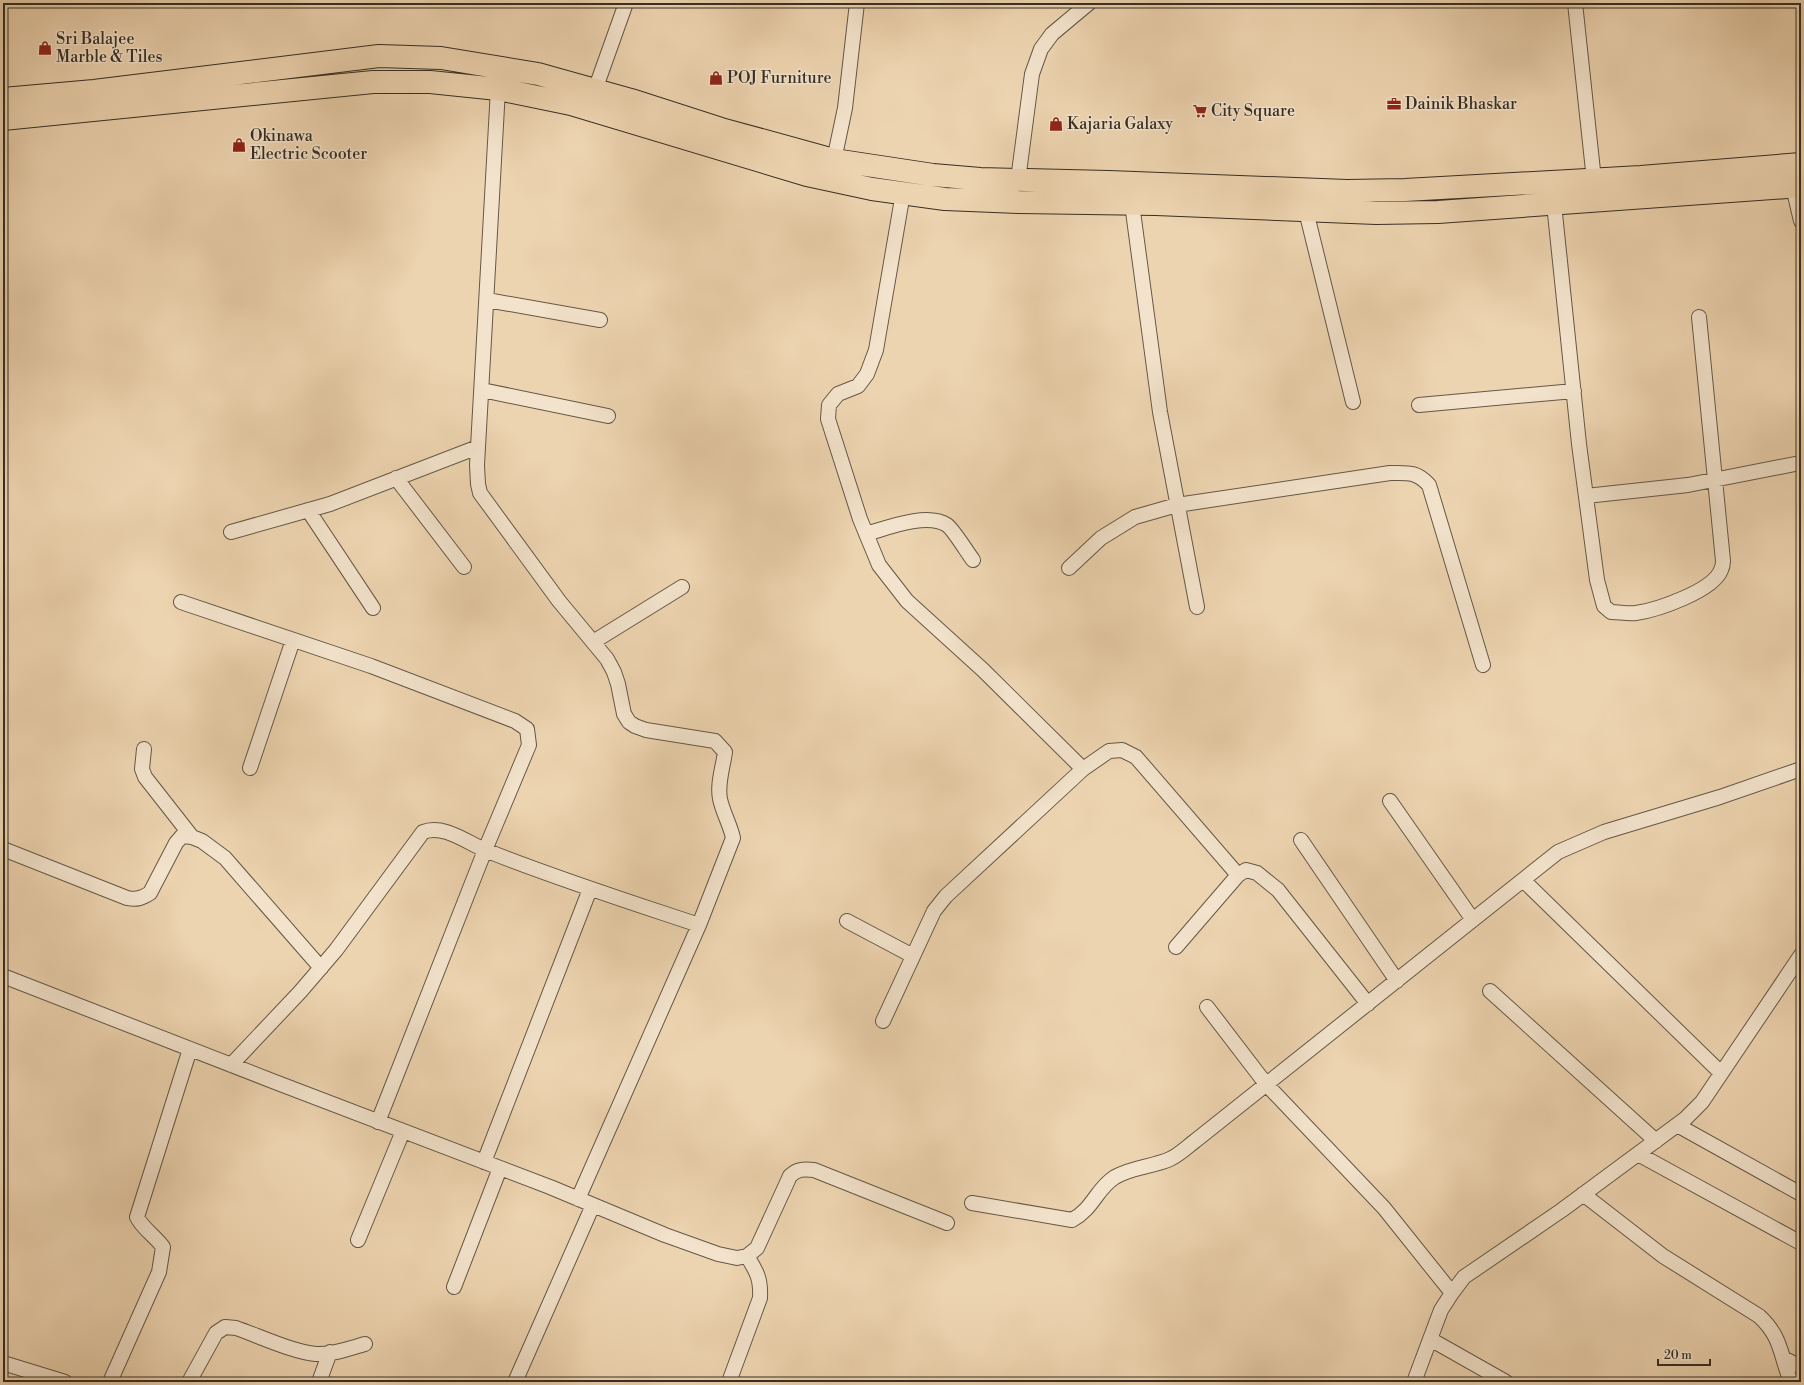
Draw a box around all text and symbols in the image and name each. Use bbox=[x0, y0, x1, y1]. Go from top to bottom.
place label: Sri Balajee Marble & Tiles bbox=[56, 29, 163, 67]
shop icon: Sri Balajee Marble & Tiles bbox=[37, 40, 53, 56]
place label: POJ Furniture bbox=[727, 68, 832, 88]
shop icon: POJ Furniture bbox=[708, 70, 724, 86]
place label: Dainik Bhaskar bbox=[1405, 94, 1517, 114]
office icon: Dainik Bhaskar bbox=[1386, 96, 1402, 112]
place label: City Square bbox=[1211, 101, 1295, 121]
supermarket icon: City Square bbox=[1192, 103, 1208, 119]
place label: Kajaria Galaxy bbox=[1067, 114, 1173, 134]
shop icon: Kajaria Galaxy bbox=[1048, 116, 1064, 132]
place label: Okinawa Electric Scooter bbox=[250, 126, 367, 164]
shop icon: Okinawa Electric Scooter bbox=[231, 137, 247, 153]
scale bar bbox=[1658, 1341, 1710, 1367]
text: 20 m bbox=[1664, 1348, 1692, 1363]

